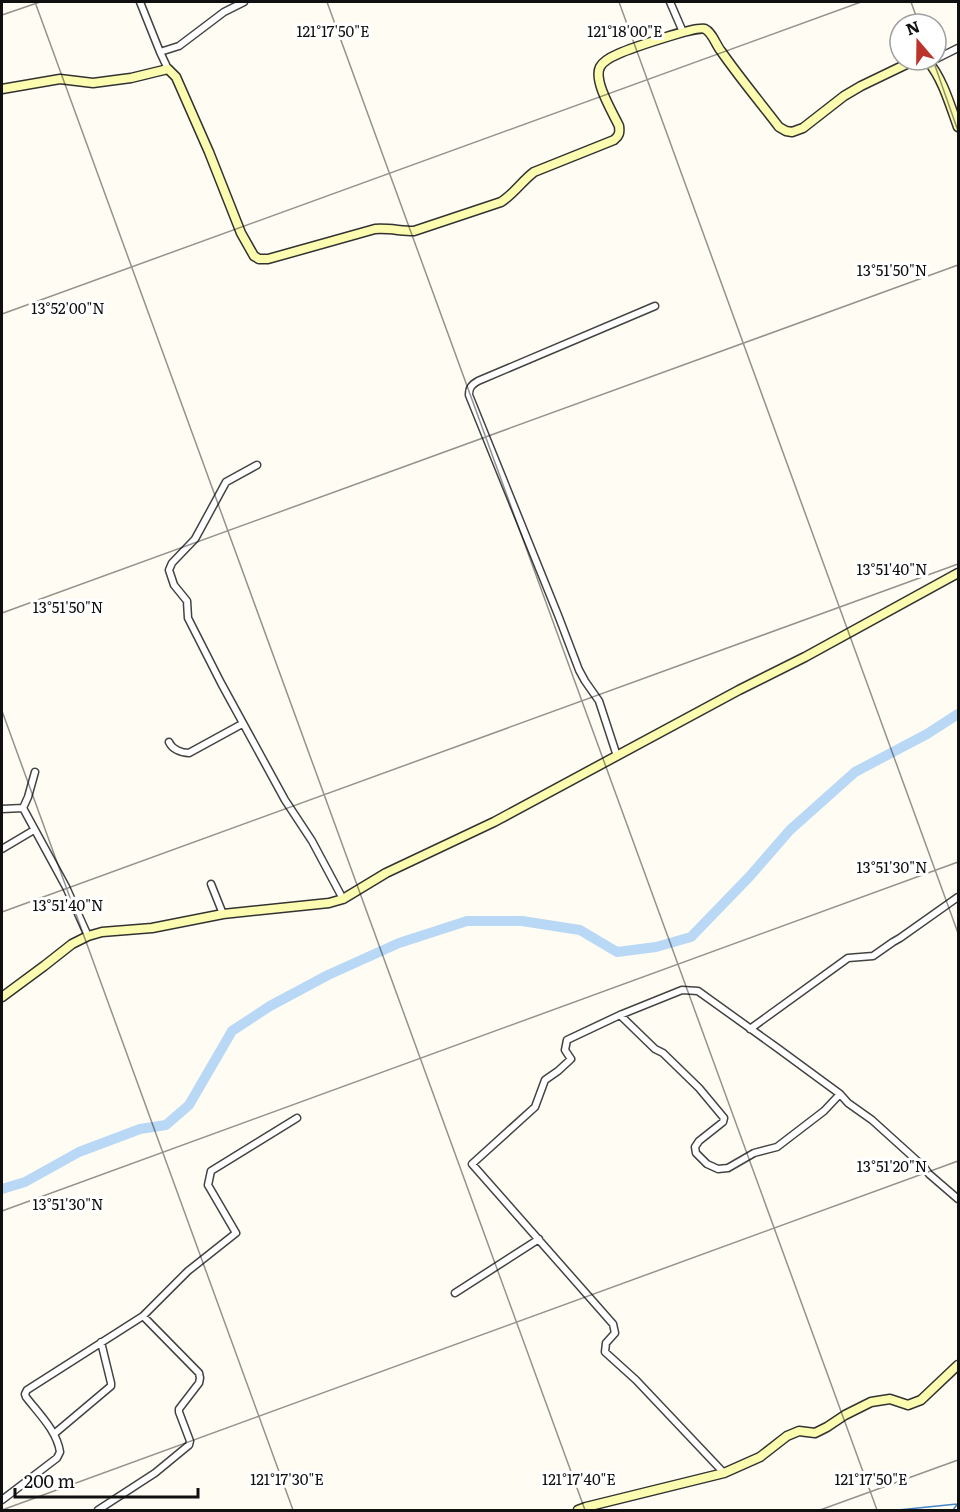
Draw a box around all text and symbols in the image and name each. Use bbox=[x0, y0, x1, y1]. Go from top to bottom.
north arrow bbox=[888, 12, 948, 72]
text: N bbox=[902, 13, 923, 41]
text: 121°17'50"E bbox=[296, 19, 370, 42]
text: 121°18'00"E bbox=[587, 19, 663, 42]
text: 13°51'50"N bbox=[857, 258, 927, 281]
text: 13°52'00"N bbox=[31, 296, 105, 319]
text: 13°51'40"N bbox=[856, 557, 928, 580]
text: 13°51'50"N bbox=[33, 595, 103, 618]
text: 13°51'30"N bbox=[856, 855, 928, 878]
text: 13°51'40"N bbox=[32, 893, 104, 916]
text: 13°51'20"N bbox=[857, 1154, 927, 1177]
text: 13°51'30"N bbox=[32, 1192, 104, 1215]
scale bar bbox=[15, 1461, 198, 1499]
text: 200 m bbox=[24, 1467, 75, 1494]
text: 121°17'30"E bbox=[250, 1467, 324, 1490]
text: 121°17'40"E bbox=[542, 1467, 616, 1490]
text: 121°17'50"E bbox=[834, 1467, 908, 1490]

